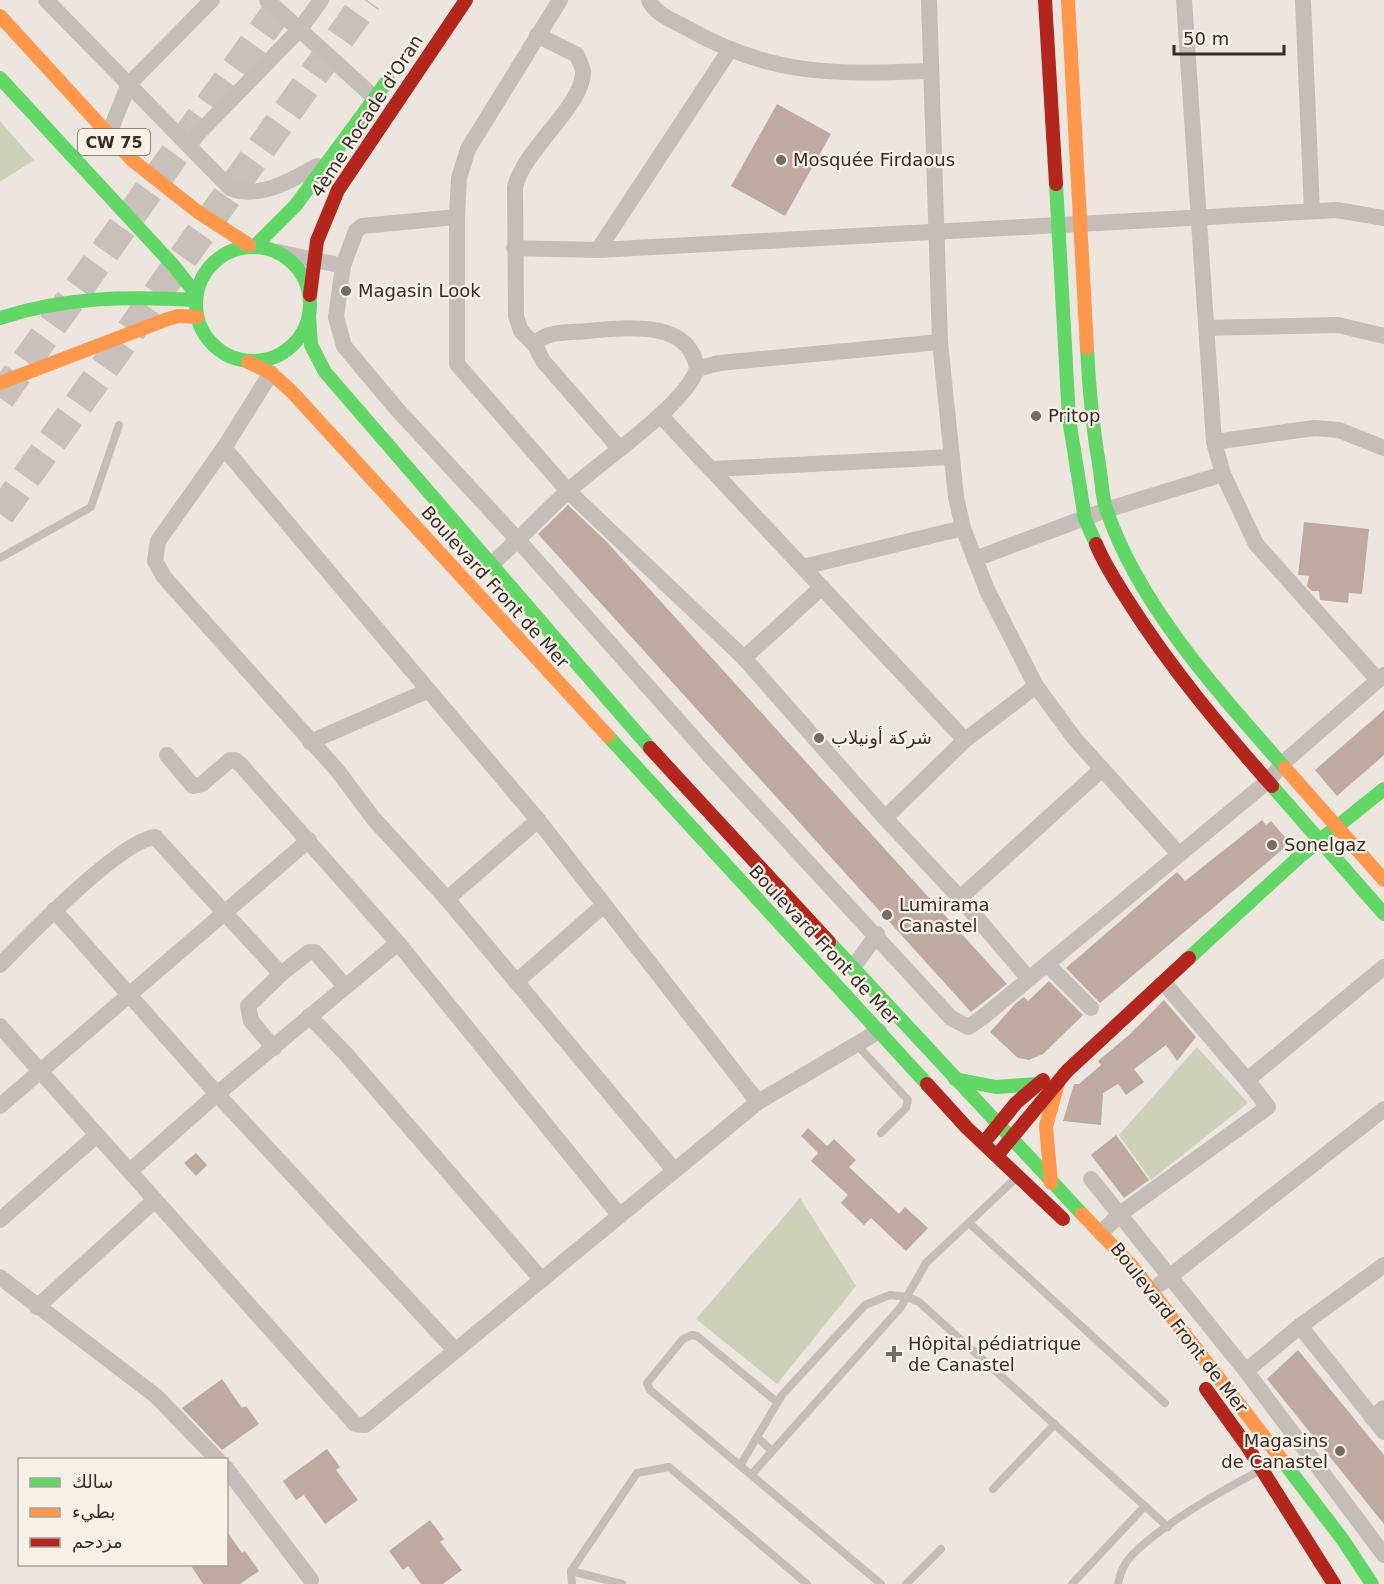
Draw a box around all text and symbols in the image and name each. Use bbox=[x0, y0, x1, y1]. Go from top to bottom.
scale bar bbox=[1174, 18, 1284, 56]
text: 50 m bbox=[1183, 28, 1229, 49]
street label: 4ème Rocade d'Oran bbox=[306, 31, 427, 201]
road number: CW 75 bbox=[78, 129, 150, 155]
place label: Mosquée Firdaous bbox=[793, 149, 955, 170]
marker: Mosquée Firdaous bbox=[774, 153, 788, 167]
place label: Magasin Look bbox=[358, 280, 481, 301]
marker: Magasin Look bbox=[339, 284, 353, 298]
place label: Pritop bbox=[1048, 405, 1100, 426]
marker: Pritop bbox=[1029, 409, 1043, 423]
street label: Boulevard Front de Mer bbox=[417, 502, 574, 672]
place label: شركة أونيلاب bbox=[831, 726, 932, 749]
marker: شركة أونيلاب bbox=[812, 731, 826, 745]
place label: Sonelgaz bbox=[1284, 834, 1366, 855]
marker: Sonelgaz bbox=[1265, 838, 1279, 852]
street label: Boulevard Front de Mer bbox=[745, 861, 904, 1029]
place label: Lumirama Canastel bbox=[899, 894, 990, 936]
marker: Lumirama Canastel bbox=[880, 908, 894, 922]
street label: Boulevard Front de Mer bbox=[1106, 1238, 1253, 1417]
place label: Hôpital pédiatrique de Canastel bbox=[908, 1333, 1081, 1375]
marker: Hôpital pédiatrique de Canastel bbox=[885, 1345, 903, 1363]
place label: Magasins de Canastel bbox=[1221, 1430, 1328, 1472]
marker: Magasins de Canastel bbox=[1333, 1444, 1347, 1458]
legend bbox=[18, 1458, 228, 1566]
text: سالك bbox=[72, 1471, 113, 1492]
text: بطيء bbox=[72, 1501, 115, 1523]
text: مزدحم bbox=[72, 1531, 123, 1553]

